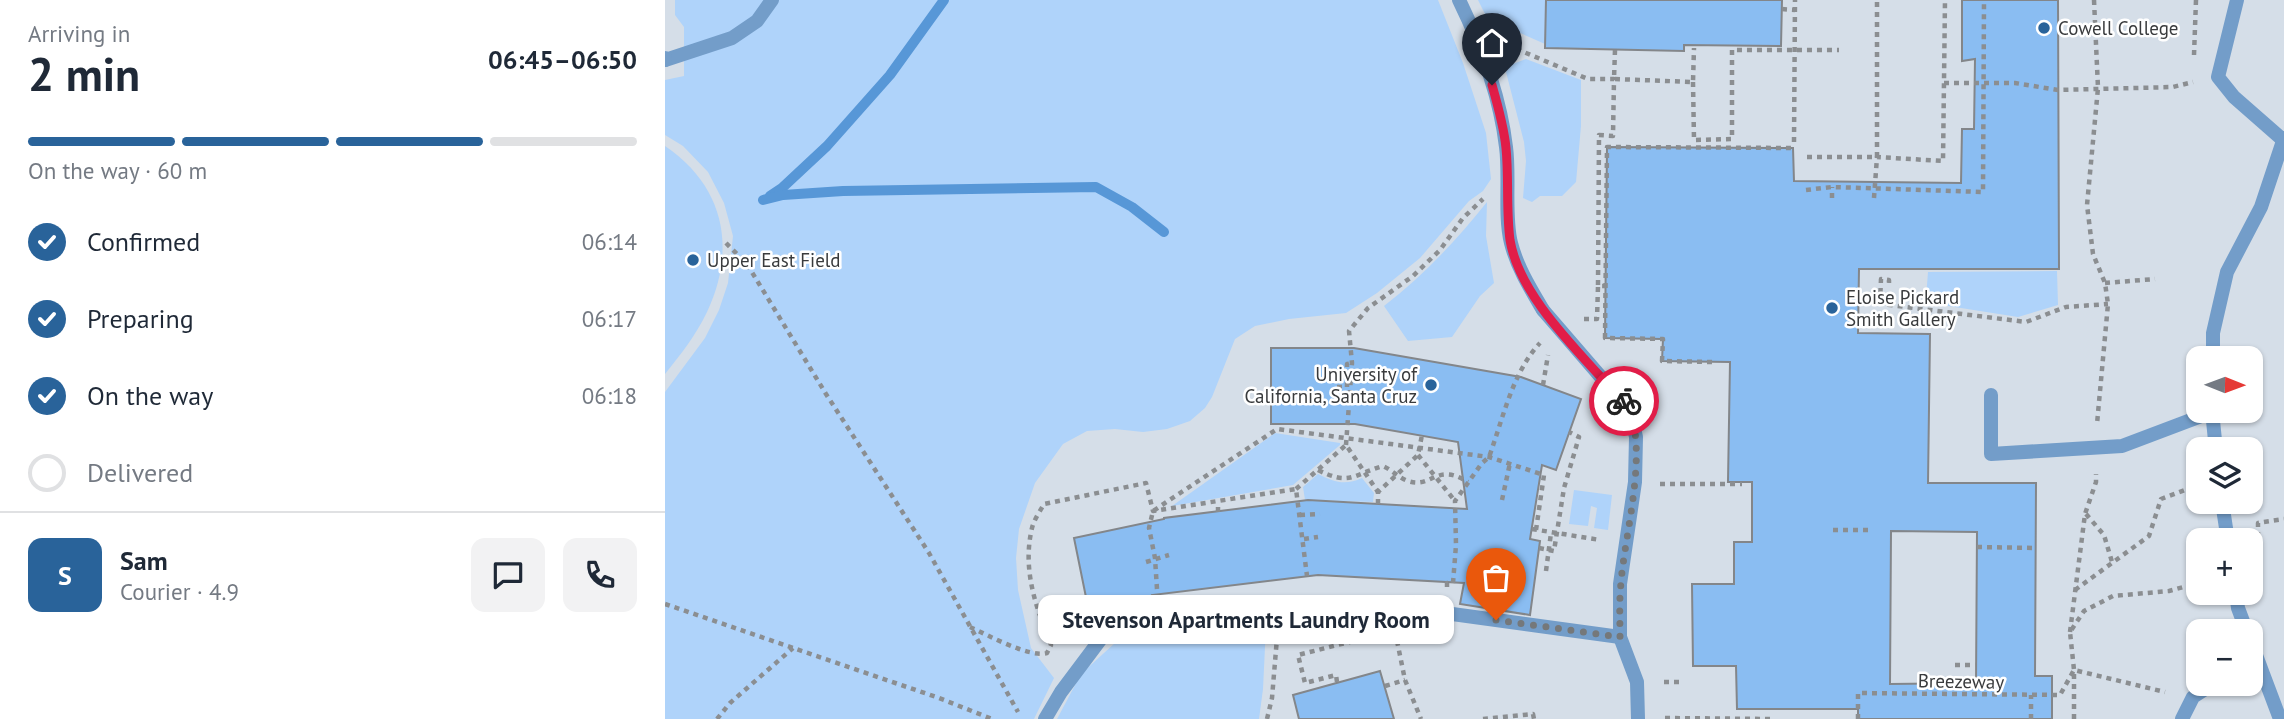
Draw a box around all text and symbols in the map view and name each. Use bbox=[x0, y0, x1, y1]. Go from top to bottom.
pin bbox=[1462, 13, 1522, 85]
place label: Cowell College bbox=[2058, 16, 2179, 40]
text: Arriving in bbox=[28, 19, 130, 48]
marker: Cowell College bbox=[2036, 20, 2052, 36]
icon: home bbox=[1473, 24, 1511, 62]
text: 06:45–06:50 bbox=[488, 43, 637, 76]
text: 2 min bbox=[28, 44, 140, 104]
text: On the way · 60 m bbox=[28, 156, 207, 185]
icon: check bbox=[28, 223, 66, 261]
text: Confirmed bbox=[87, 225, 200, 258]
text: 06:14 bbox=[582, 227, 637, 256]
place label: Upper East Field bbox=[707, 248, 841, 272]
marker: Upper East Field bbox=[685, 252, 701, 268]
place label: Eloise Pickard Smith Gallery bbox=[1846, 285, 1959, 331]
icon: check bbox=[28, 300, 66, 338]
marker: Eloise Pickard Smith Gallery bbox=[1824, 300, 1840, 316]
text: Preparing bbox=[87, 302, 194, 335]
text: 06:17 bbox=[582, 304, 637, 333]
north arrow bbox=[2186, 346, 2263, 424]
map controls bbox=[2186, 346, 2263, 696]
place label: University of California, Santa Cruz bbox=[1245, 362, 1418, 408]
courier bbox=[1589, 366, 1659, 436]
icon: check bbox=[28, 377, 66, 415]
marker: University of California, Santa Cruz bbox=[1423, 377, 1439, 393]
text: On the way bbox=[87, 379, 213, 412]
text: 06:18 bbox=[582, 381, 637, 410]
icon: bike bbox=[1605, 382, 1643, 420]
button: layers bbox=[2186, 437, 2263, 514]
text: Delivered bbox=[87, 456, 193, 489]
button: + bbox=[2186, 528, 2263, 605]
button: chat bbox=[471, 538, 545, 612]
button: phone bbox=[563, 538, 637, 612]
text: Sam bbox=[120, 544, 168, 577]
pin bbox=[1466, 548, 1526, 620]
text: S bbox=[58, 559, 72, 592]
icon: bag bbox=[1477, 559, 1515, 597]
text: Courier · 4.9 bbox=[120, 577, 239, 606]
callout: Stevenson Apartments Laundry Room bbox=[1037, 596, 1454, 644]
text: Stevenson Apartments Laundry Room bbox=[1062, 605, 1430, 634]
button: − bbox=[2186, 619, 2263, 696]
street label: Breezeway bbox=[1918, 668, 2005, 694]

